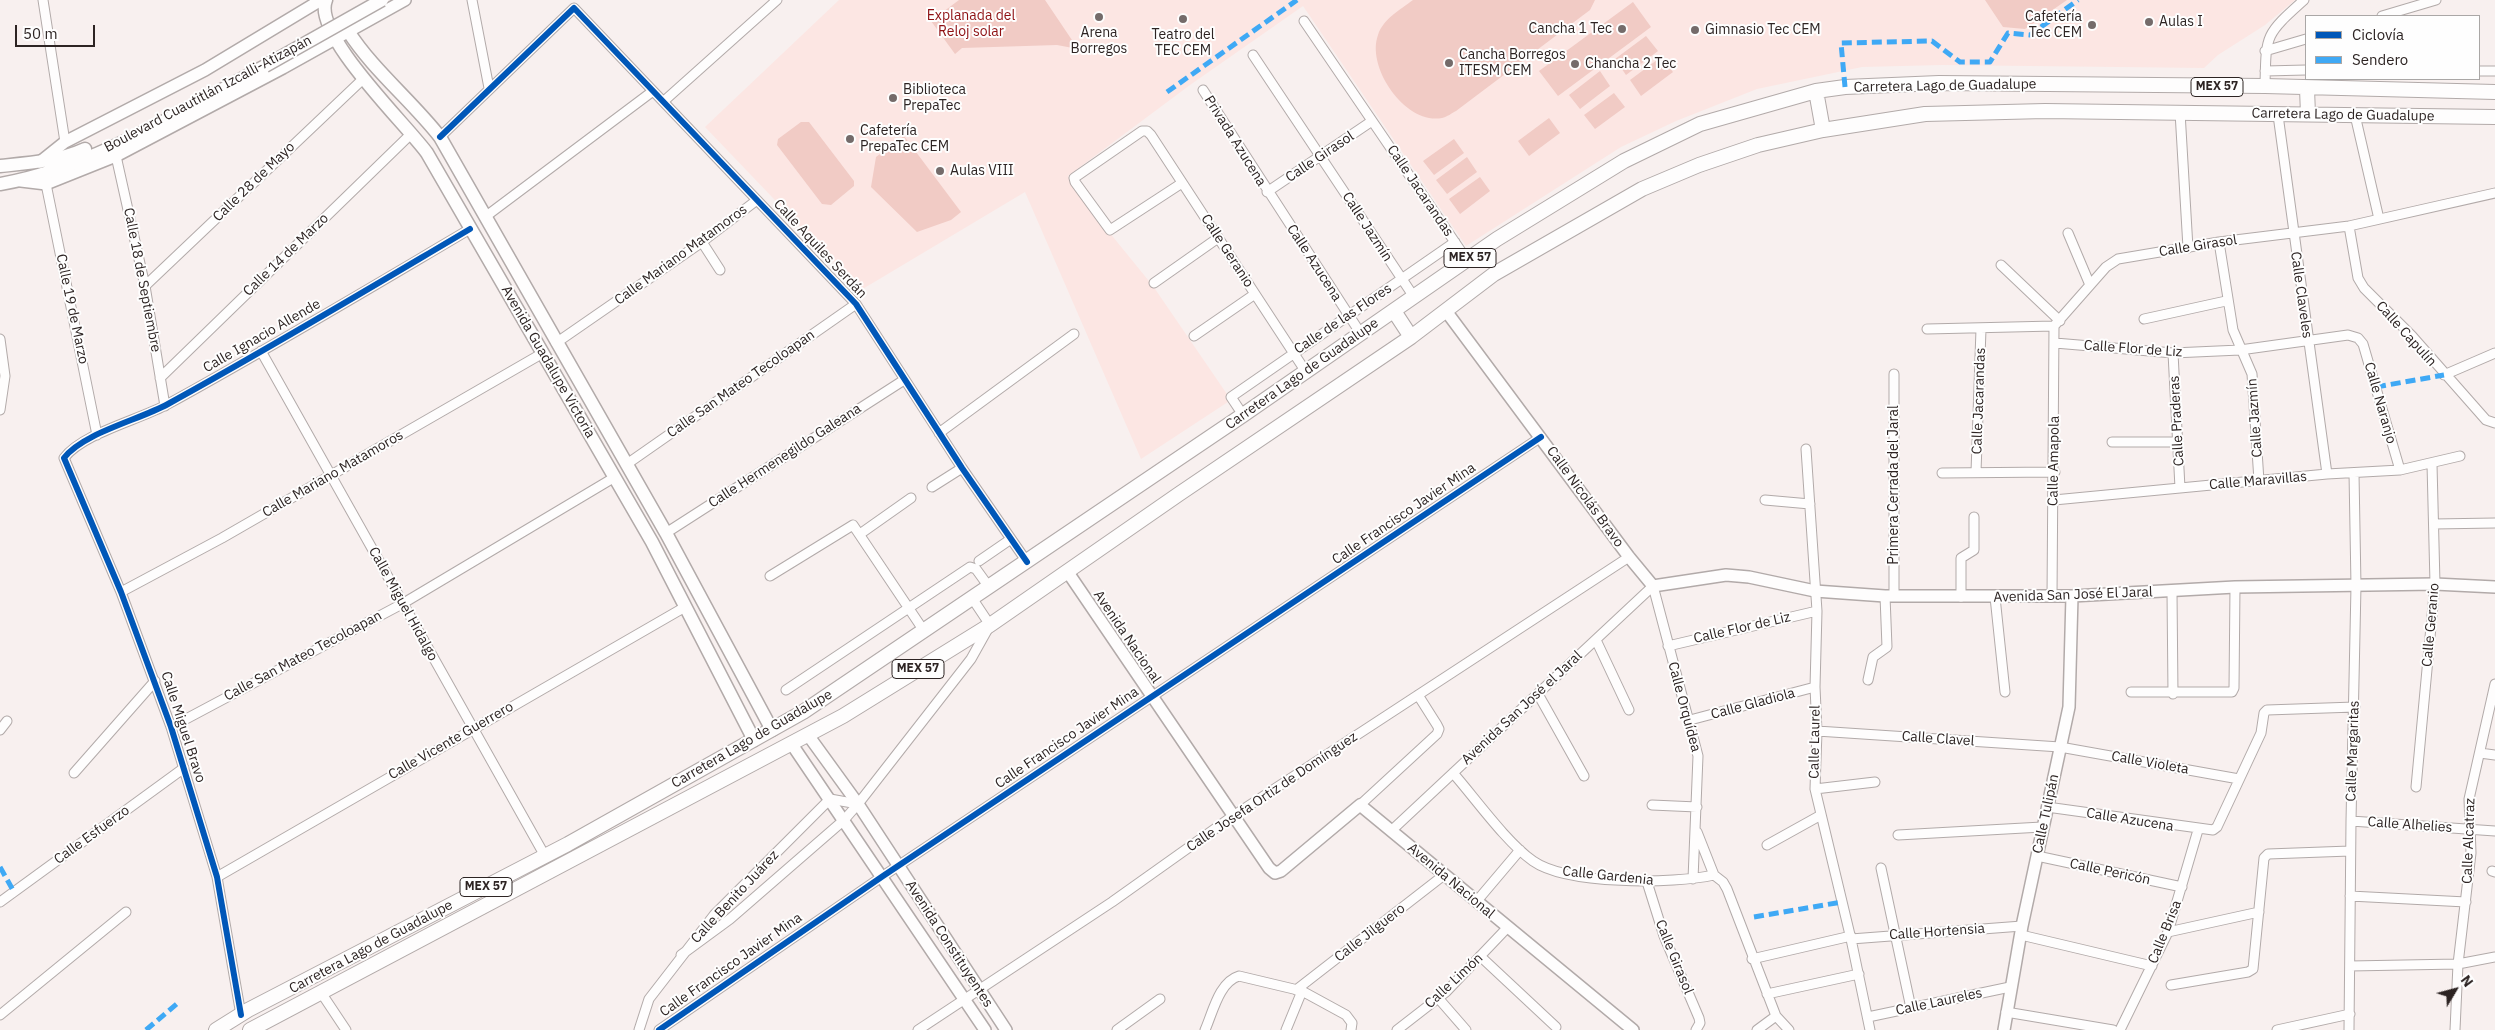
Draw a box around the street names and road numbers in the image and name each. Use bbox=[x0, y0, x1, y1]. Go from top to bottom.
street label: Boulevard Cuautitlán Izcalli-Atizapán bbox=[101, 32, 315, 156]
street label: Carretera Lago de Guadalupe bbox=[1853, 76, 2037, 96]
road number: MEX 57 bbox=[2191, 77, 2243, 96]
street label: Privada Azucena bbox=[1200, 93, 1270, 189]
street label: Carretera Lago de Guadalupe bbox=[2251, 105, 2435, 125]
street label: Calle Girasol bbox=[1283, 128, 1357, 186]
street label: Calle 28 de Mayo bbox=[210, 139, 298, 225]
street label: Calle Jacarandas bbox=[1383, 142, 1457, 240]
street label: Calle Jazmín bbox=[1338, 189, 1396, 265]
street label: Calle Aquiles Serdán bbox=[770, 196, 870, 302]
street label: Calle Mariano Matamoros bbox=[611, 201, 751, 309]
street label: Calle 18 de Septiembre bbox=[120, 206, 164, 354]
street label: Calle 14 de Marzo bbox=[240, 210, 332, 300]
street label: Calle Geranio bbox=[1197, 211, 1257, 291]
street label: Calle Azucena bbox=[1283, 221, 1345, 305]
street label: Calle Girasol bbox=[2158, 232, 2238, 260]
road number: MEX 57 bbox=[1444, 248, 1496, 268]
street label: Calle Claveles bbox=[2287, 251, 2315, 339]
street label: Calle 19 de Marzo bbox=[52, 252, 92, 366]
street label: Calle de las Flores bbox=[1291, 280, 1395, 358]
street label: Avenida Guadalupe Victoria bbox=[497, 283, 599, 441]
street label: Calle Ignacio Allende bbox=[200, 296, 324, 376]
street label: Calle Capulín bbox=[2372, 298, 2440, 370]
street label: Carretera Lago de Guadalupe bbox=[1222, 315, 1382, 433]
street label: Calle San Mateo Tecoloapan bbox=[664, 327, 818, 441]
street label: Calle Flor de Liz bbox=[2083, 337, 2183, 361]
street label: Calle Jacarandas bbox=[1969, 347, 1989, 455]
street label: Calle Naranjo bbox=[2360, 360, 2400, 446]
street label: Calle Praderas bbox=[2166, 375, 2188, 467]
street label: Calle Jazmín bbox=[2244, 378, 2266, 458]
street label: Calle Hermenegildo Galeana bbox=[706, 400, 864, 512]
street label: Primera Cerrada del Jaral bbox=[1886, 405, 1902, 565]
street label: Calle Amapola bbox=[2045, 416, 2063, 506]
street label: Calle Mariano Matamoros bbox=[260, 427, 406, 521]
street label: Calle Nicolás Bravo bbox=[1543, 443, 1627, 551]
street label: Calle Francisco Javier Mina bbox=[1329, 460, 1479, 568]
street label: Calle Maravillas bbox=[2208, 468, 2308, 494]
street label: Calle Miguel Hidalgo bbox=[365, 544, 441, 664]
street label: Calle Geranio bbox=[2419, 582, 2443, 668]
street label: Avenida San José El Jaral bbox=[1993, 584, 2153, 606]
street label: Avenida Nacional bbox=[1090, 587, 1164, 687]
street label: Calle San Mateo Tecoloapan bbox=[221, 607, 385, 705]
street label: Calle Flor de Liz bbox=[1692, 609, 1792, 647]
street label: Avenida San José el Jaral bbox=[1458, 648, 1586, 768]
road number: MEX 57 bbox=[892, 660, 944, 679]
street label: Calle Orquídea bbox=[1664, 660, 1704, 754]
street label: Calle Miguel Bravo bbox=[157, 669, 209, 785]
street label: Calle Francisco Javier Mina bbox=[992, 684, 1142, 792]
street label: Calle Gladiola bbox=[1709, 685, 1797, 723]
street label: Carretera Lago de Guadalupe bbox=[669, 686, 835, 792]
street label: Calle Vicente Guerrero bbox=[386, 698, 516, 784]
street label: Calle Margaritas bbox=[2343, 700, 2363, 802]
street label: Calle Laurel bbox=[1806, 705, 1824, 779]
street label: Calle Josefa Ortiz de Domínguez bbox=[1183, 728, 1361, 856]
street label: Calle Clavel bbox=[1901, 728, 1975, 750]
street label: Calle Violeta bbox=[2110, 748, 2190, 778]
street label: Calle Tulipán bbox=[2029, 773, 2063, 855]
street label: Calle Alcatraz bbox=[2459, 798, 2479, 884]
street label: Calle Esfuerzo bbox=[51, 802, 133, 868]
street label: Calle Azucena bbox=[2085, 805, 2175, 835]
street label: Calle Alhelies bbox=[2367, 814, 2453, 836]
street label: Avenida Nacional bbox=[1404, 840, 1498, 922]
street label: Calle Benito Juárez bbox=[688, 847, 782, 947]
street label: Calle Pericón bbox=[2068, 855, 2152, 889]
street label: Calle Gardenia bbox=[1562, 863, 1654, 889]
street label: Avenida Constituyentes bbox=[902, 877, 996, 1011]
road number: MEX 57 bbox=[460, 878, 512, 896]
street label: Carretera Lago de Guadalupe bbox=[286, 897, 456, 997]
street label: Calle Brisa bbox=[2145, 898, 2185, 966]
street label: Calle Jilguero bbox=[1331, 900, 1409, 966]
street label: Calle Francisco Javier Mina bbox=[657, 909, 805, 1021]
street label: Calle Girasol bbox=[1651, 917, 1697, 997]
street label: Calle Hortensia bbox=[1889, 920, 1985, 944]
street label: Calle Limón bbox=[1421, 950, 1487, 1012]
street label: Calle Laureles bbox=[1894, 985, 1984, 1019]

